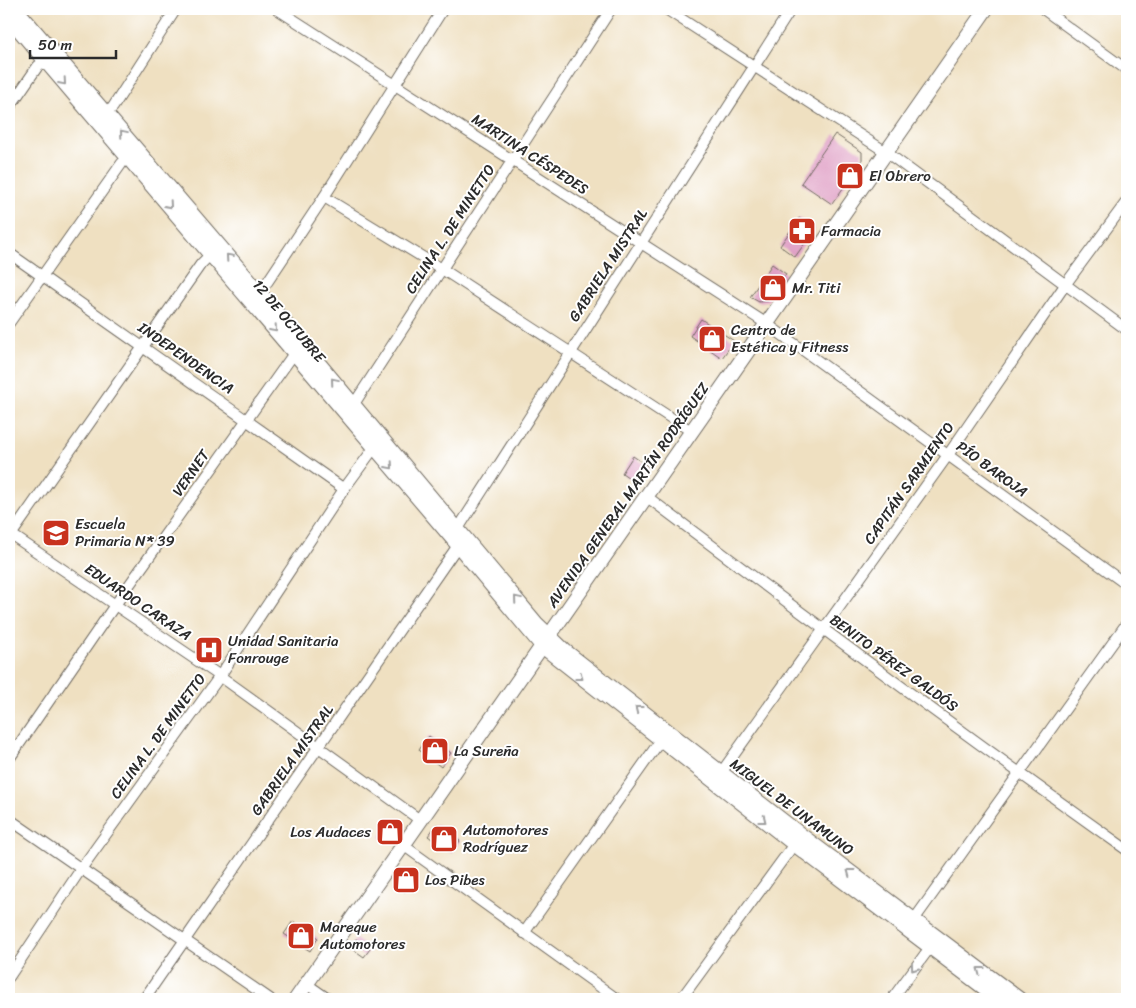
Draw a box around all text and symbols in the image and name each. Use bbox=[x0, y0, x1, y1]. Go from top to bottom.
scale bar bbox=[30, 28, 116, 60]
text: 50 m bbox=[38, 32, 73, 58]
one-way arrow bbox=[57, 76, 66, 85]
street label: MARTINA CÉSPEDES bbox=[466, 106, 594, 202]
one-way arrow bbox=[120, 130, 129, 139]
street label: CELINA L. DE MINETTO bbox=[398, 159, 502, 299]
shop icon: El Obrero bbox=[835, 161, 865, 191]
place label: El Obrero bbox=[869, 163, 931, 189]
one-way arrow bbox=[163, 200, 172, 209]
street label: GABRIELA MISTRAL bbox=[561, 203, 655, 327]
pharmacy icon: Farmacia bbox=[787, 216, 817, 246]
place label: Farmacia bbox=[821, 218, 882, 244]
one-way arrow bbox=[225, 253, 234, 262]
street label: 12 DE OCTUBRE bbox=[246, 273, 333, 370]
shop icon: Mr. Titi bbox=[758, 273, 788, 303]
place label: Mr. Titi bbox=[792, 275, 841, 301]
street label: INDEPENDENCIA bbox=[132, 315, 240, 401]
place label: Centro de Estética y Fitness bbox=[731, 317, 849, 360]
one-way arrow bbox=[269, 323, 278, 332]
shop icon: Centro de Estética y Fitness bbox=[697, 324, 727, 354]
one-way arrow bbox=[331, 377, 340, 386]
street label: AVENIDA GENERAL MARTÍN RODRÍGUEZ bbox=[539, 377, 716, 614]
street label: CAPITÁN SARMIENTO bbox=[857, 416, 961, 550]
street label: PÍO BAROJA bbox=[951, 434, 1033, 504]
street label: VERNET bbox=[165, 443, 218, 502]
one-way arrow bbox=[385, 461, 394, 470]
place label: Escuela Primaria N* 39 bbox=[75, 511, 175, 554]
school or university icon: Escuela Primaria N* 39 bbox=[41, 518, 71, 548]
street label: EDUARDO CARAZA bbox=[79, 556, 197, 648]
one-way arrow bbox=[513, 596, 522, 605]
street label: BENITO PÉREZ GALDÓS bbox=[824, 607, 964, 719]
place label: Unidad Sanitaria Fonrouge bbox=[228, 628, 339, 671]
hospital icon: Unidad Sanitaria Fonrouge bbox=[194, 635, 224, 665]
street label: CELINA L. DE MINETTO bbox=[103, 667, 213, 805]
one-way arrow bbox=[574, 671, 583, 680]
street label: GABRIELA MISTRAL bbox=[244, 699, 340, 821]
one-way arrow bbox=[634, 706, 644, 715]
shop icon: La Sureña bbox=[420, 736, 450, 766]
place label: La Sureña bbox=[454, 738, 519, 764]
street label: MIGUEL DE UNAMUNO bbox=[724, 751, 860, 863]
one-way arrow bbox=[757, 814, 766, 822]
shop icon: Los Audaces bbox=[375, 817, 405, 847]
place label: Automotores Rodríguez bbox=[462, 817, 549, 860]
place label: Los Audaces bbox=[290, 819, 371, 845]
shop icon: Automotores Rodríguez bbox=[429, 824, 459, 854]
shop icon: Los Pibes bbox=[391, 865, 421, 895]
place label: Los Pibes bbox=[425, 867, 486, 893]
one-way arrow bbox=[846, 869, 856, 878]
place label: Mareque Automotores bbox=[319, 914, 406, 957]
shop icon: Mareque Automotores bbox=[286, 921, 316, 951]
one-way arrow bbox=[911, 962, 920, 972]
one-way arrow bbox=[977, 967, 986, 975]

